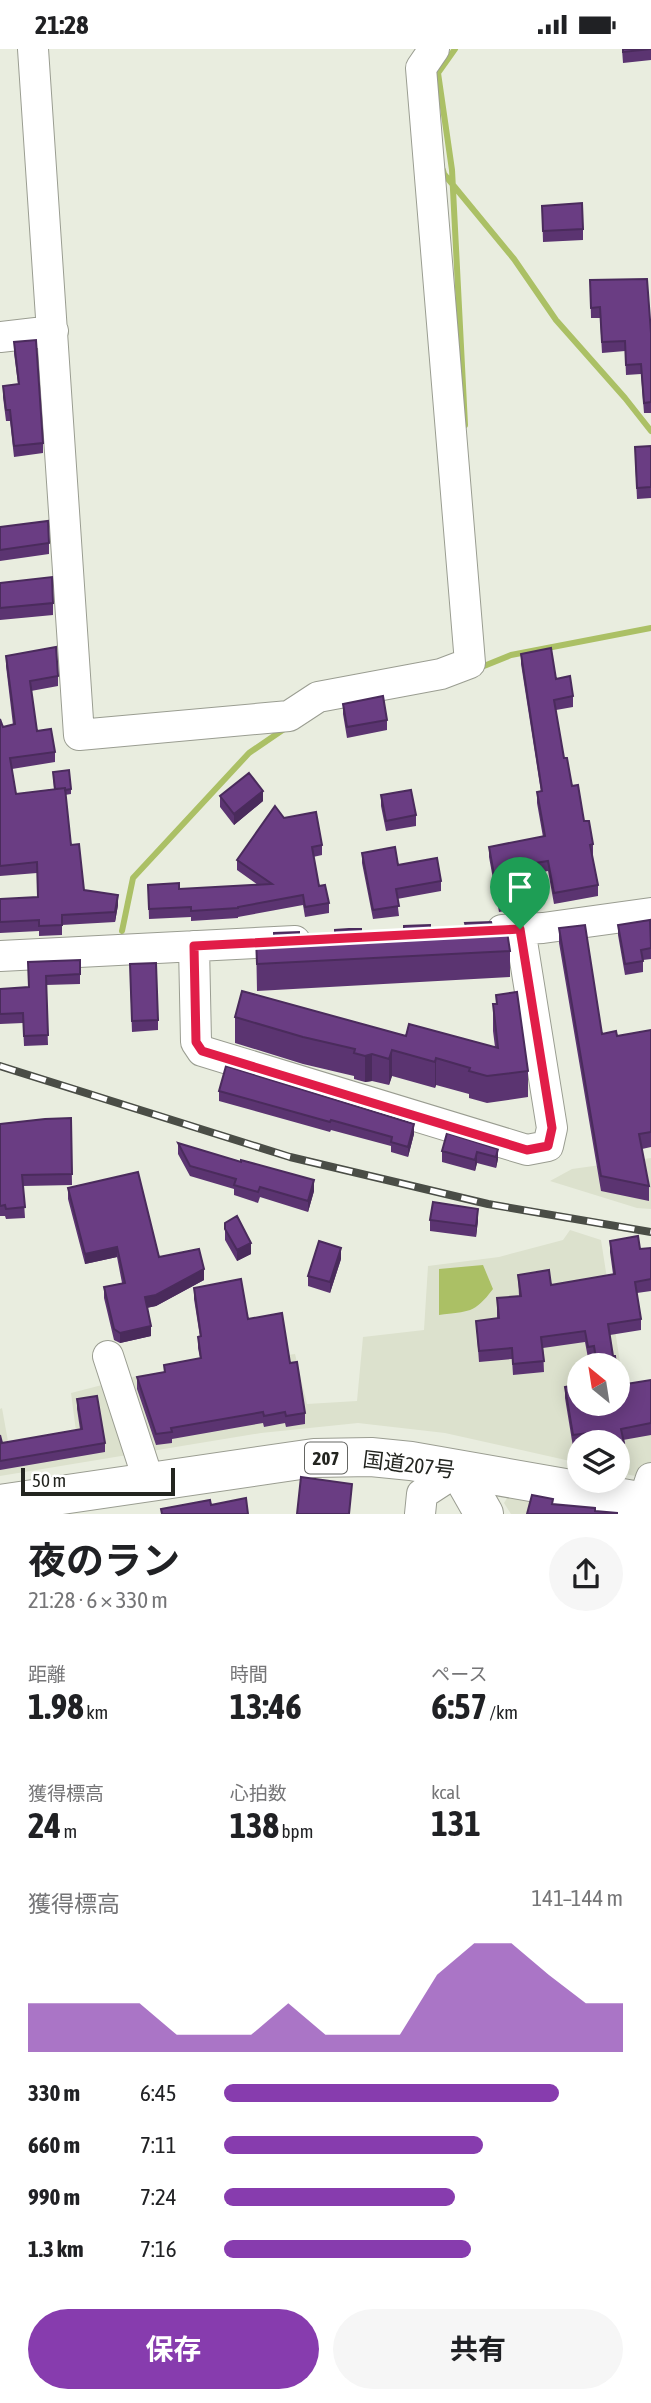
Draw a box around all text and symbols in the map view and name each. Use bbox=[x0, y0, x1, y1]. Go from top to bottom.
text: 21:28 bbox=[35, 10, 89, 40]
pin bbox=[490, 857, 550, 929]
icon: arrive bbox=[501, 868, 539, 906]
north arrow bbox=[567, 1353, 630, 1416]
map controls bbox=[567, 1353, 630, 1493]
button: layers bbox=[567, 1430, 630, 1493]
road number: 207 bbox=[305, 1443, 347, 1473]
street label: 国道207号 bbox=[362, 1446, 456, 1482]
scale bar bbox=[21, 1465, 175, 1497]
text: 50 m bbox=[32, 1469, 66, 1491]
button: share bbox=[549, 1537, 623, 1611]
text: 夜のラン bbox=[28, 1539, 180, 1582]
text: 21:28 · 6 × 330 m bbox=[28, 1587, 168, 1613]
text: 距離 bbox=[28, 1663, 66, 1685]
text: 時間 bbox=[230, 1663, 268, 1685]
text: ペース bbox=[431, 1663, 487, 1685]
text: 1.98 bbox=[28, 1686, 84, 1726]
text: 13:46 bbox=[230, 1686, 302, 1726]
text: 6:57 bbox=[431, 1686, 487, 1726]
text: km bbox=[84, 1701, 108, 1723]
text: /km bbox=[487, 1701, 518, 1723]
text: kcal bbox=[431, 1781, 460, 1803]
text: 獲得標高 bbox=[28, 1782, 104, 1804]
text: 心拍数 bbox=[230, 1782, 287, 1804]
text: 131 bbox=[431, 1803, 481, 1843]
text: 24 bbox=[28, 1805, 61, 1845]
text: 138 bbox=[230, 1805, 279, 1845]
text: m bbox=[61, 1820, 77, 1842]
text: bpm bbox=[279, 1820, 313, 1842]
text: 141–144 m bbox=[532, 1885, 623, 1911]
text: 獲得標高 bbox=[28, 1891, 120, 1917]
text: 330 m bbox=[28, 2080, 80, 2106]
text: 6:45 bbox=[140, 2080, 177, 2106]
text: 660 m bbox=[28, 2132, 80, 2158]
text: 7:11 bbox=[140, 2132, 177, 2158]
text: 990 m bbox=[28, 2184, 80, 2210]
text: 7:24 bbox=[140, 2184, 177, 2210]
text: 1.3 km bbox=[28, 2236, 84, 2262]
text: 7:16 bbox=[140, 2236, 177, 2262]
button: 保存 bbox=[28, 2309, 319, 2389]
button: 共有 bbox=[333, 2309, 623, 2389]

